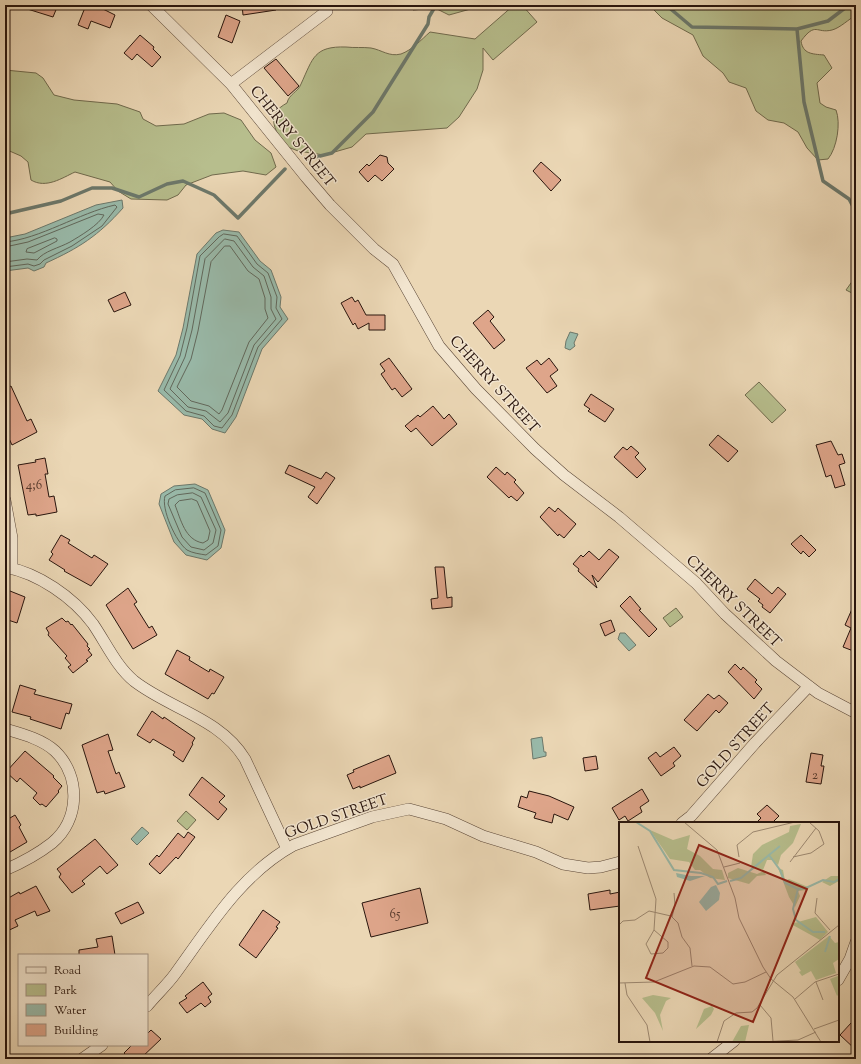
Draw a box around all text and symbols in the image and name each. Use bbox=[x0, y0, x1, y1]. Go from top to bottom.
street label: CHERRY STREET bbox=[244, 82, 340, 193]
street label: CHERRY STREET bbox=[444, 331, 544, 439]
house number: 4;6 bbox=[26, 477, 42, 495]
street label: CHERRY STREET bbox=[681, 551, 786, 654]
street label: GOLD STREET bbox=[692, 698, 780, 793]
house number: 2 bbox=[812, 767, 818, 785]
street label: GOLD STREET bbox=[282, 790, 391, 845]
inset map bbox=[619, 822, 839, 1042]
house number: 65 bbox=[390, 906, 401, 924]
legend bbox=[18, 954, 148, 1046]
text: Road bbox=[54, 962, 81, 980]
text: Park bbox=[54, 982, 77, 1000]
text: Water bbox=[54, 1002, 87, 1020]
text: Building bbox=[54, 1022, 98, 1040]

